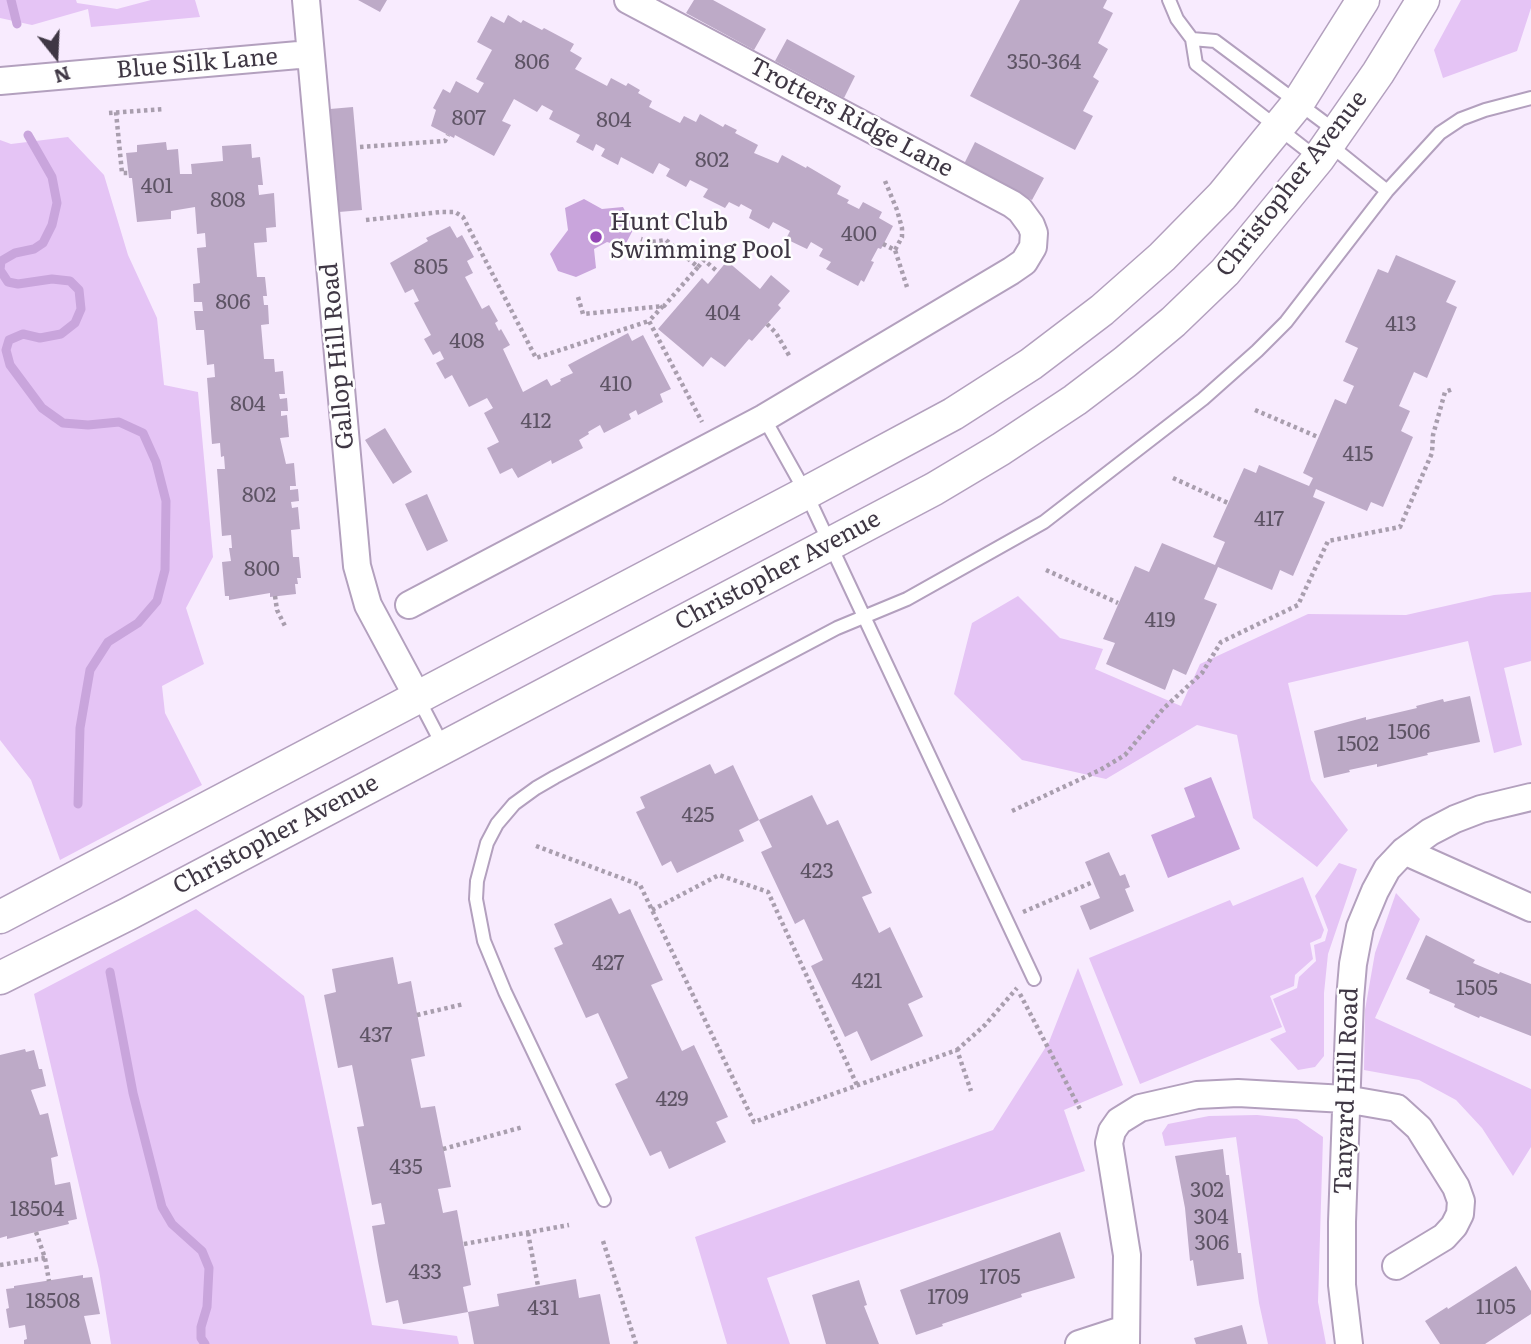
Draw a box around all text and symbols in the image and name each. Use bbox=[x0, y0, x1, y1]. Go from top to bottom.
north arrow bbox=[21, 21, 91, 91]
street label: Blue Silk Lane bbox=[115, 43, 279, 85]
house number: 806 bbox=[515, 50, 549, 76]
house number: 350-364 bbox=[1007, 50, 1081, 76]
street label: Trotters Ridge Lane bbox=[744, 52, 958, 184]
text: N bbox=[51, 60, 74, 92]
street label: Christopher Avenue bbox=[1210, 85, 1374, 283]
house number: 807 bbox=[452, 106, 486, 132]
house number: 804 bbox=[596, 108, 632, 134]
house number: 802 bbox=[695, 148, 729, 174]
house number: 401 bbox=[141, 174, 173, 200]
house number: 808 bbox=[210, 188, 246, 214]
place label: Hunt Club Swimming Pool bbox=[610, 209, 791, 265]
house number: 400 bbox=[841, 222, 877, 248]
marker: Hunt Club Swimming Pool bbox=[588, 229, 604, 245]
house number: 805 bbox=[414, 255, 448, 281]
street label: Gallop Hill Road bbox=[315, 261, 361, 451]
house number: 806 bbox=[216, 290, 250, 316]
house number: 404 bbox=[705, 301, 741, 327]
house number: 413 bbox=[1385, 312, 1417, 338]
house number: 408 bbox=[449, 329, 485, 355]
house number: 410 bbox=[600, 372, 632, 398]
house number: 804 bbox=[230, 392, 266, 418]
house number: 412 bbox=[521, 409, 551, 435]
house number: 415 bbox=[1343, 442, 1373, 468]
house number: 802 bbox=[242, 483, 276, 509]
street label: Christopher Avenue bbox=[670, 505, 886, 637]
house number: 417 bbox=[1254, 507, 1284, 533]
house number: 800 bbox=[244, 557, 280, 583]
house number: 419 bbox=[1144, 608, 1176, 634]
house number: 1506 bbox=[1388, 720, 1430, 746]
house number: 1502 bbox=[1337, 732, 1379, 758]
street label: Christopher Avenue bbox=[168, 769, 384, 901]
house number: 425 bbox=[682, 803, 714, 829]
house number: 423 bbox=[800, 859, 834, 885]
house number: 427 bbox=[592, 951, 624, 977]
house number: 421 bbox=[852, 969, 882, 995]
house number: 1505 bbox=[1456, 976, 1498, 1002]
street label: Tanyard Hill Road bbox=[1329, 987, 1365, 1195]
house number: 437 bbox=[360, 1023, 392, 1049]
house number: 429 bbox=[655, 1087, 689, 1113]
house number: 435 bbox=[389, 1155, 423, 1181]
house number: 302 bbox=[1190, 1178, 1224, 1204]
house number: 18504 bbox=[10, 1197, 64, 1223]
house number: 304 bbox=[1193, 1205, 1229, 1231]
house number: 306 bbox=[1195, 1231, 1229, 1257]
house number: 433 bbox=[408, 1260, 442, 1286]
house number: 1705 bbox=[979, 1265, 1021, 1291]
house number: 1709 bbox=[927, 1285, 969, 1311]
house number: 18508 bbox=[26, 1289, 80, 1315]
house number: 1105 bbox=[1476, 1295, 1516, 1321]
house number: 431 bbox=[527, 1296, 559, 1322]

